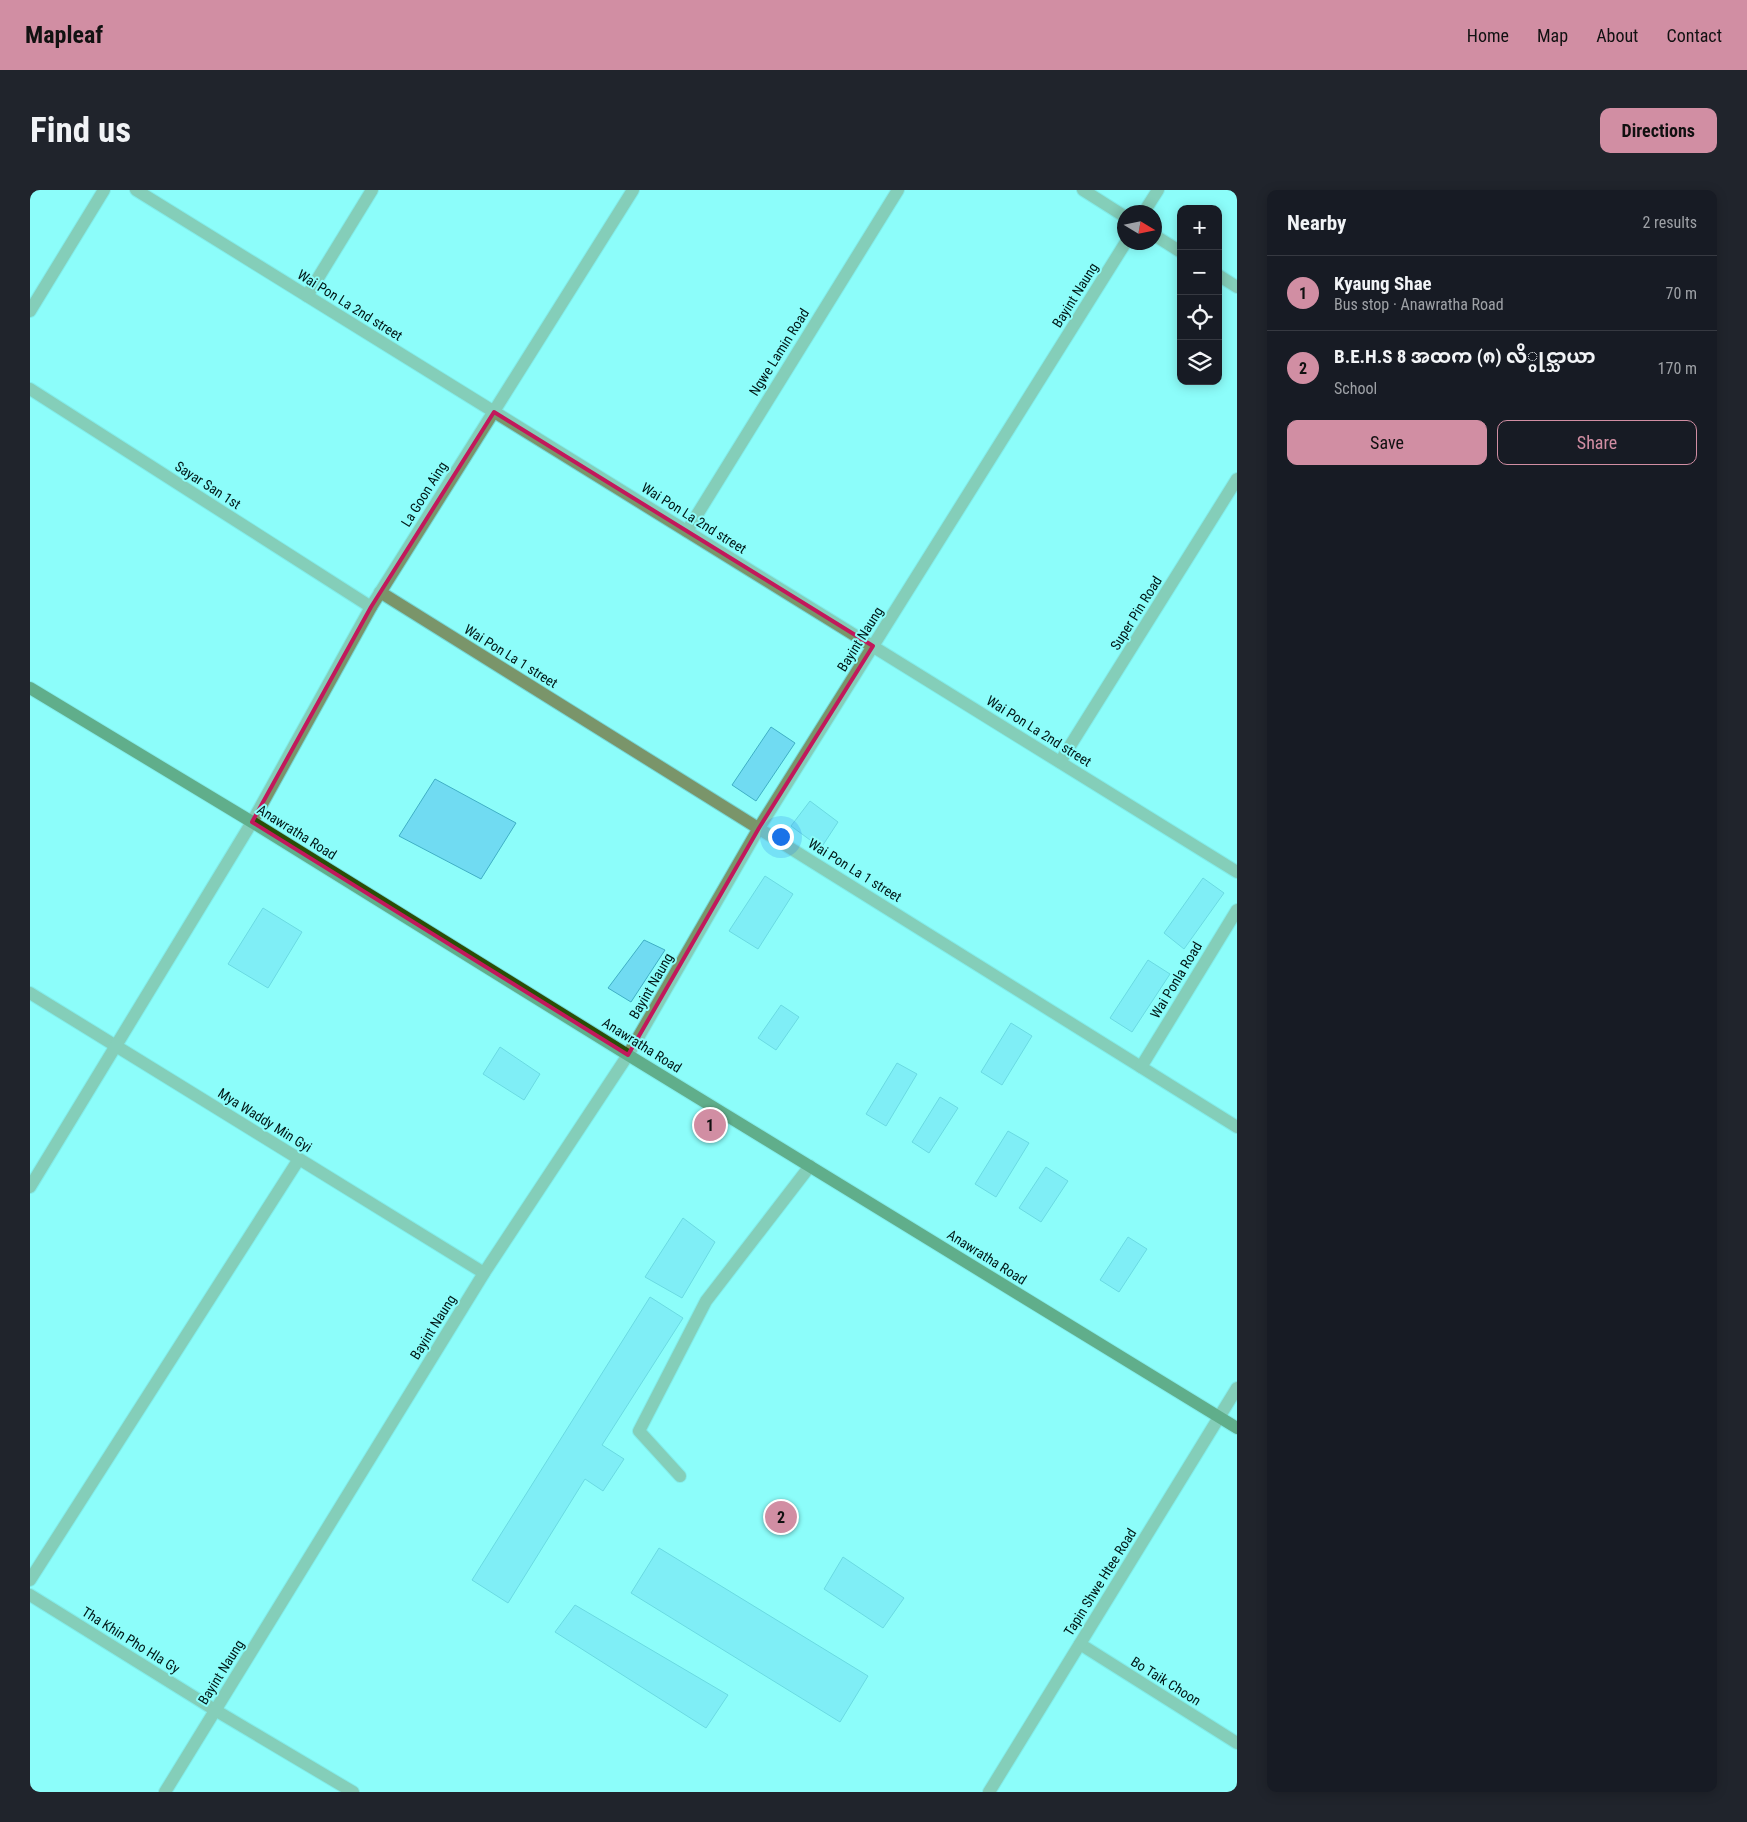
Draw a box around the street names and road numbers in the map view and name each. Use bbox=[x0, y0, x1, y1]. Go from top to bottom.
street label: Bayint Naung bbox=[1049, 260, 1101, 330]
street label: Wai Pon La 2nd street bbox=[295, 266, 405, 344]
street label: Ngwe Lamin Road bbox=[746, 305, 812, 399]
street label: Sayar San 1st bbox=[172, 458, 244, 512]
street label: La Goon Aing bbox=[398, 458, 450, 530]
street label: Wai Pon La 2nd street bbox=[639, 479, 749, 557]
street label: Super Pin Road bbox=[1107, 573, 1165, 653]
street label: Bayint Naung bbox=[834, 604, 886, 674]
street label: Wai Pon La 1 street bbox=[461, 621, 561, 691]
street label: Wai Pon La 2nd street bbox=[984, 692, 1094, 770]
street label: Anawratha Road bbox=[254, 801, 340, 863]
street label: Wai Pon La 1 street bbox=[805, 835, 905, 905]
street label: Wai Ponla Road bbox=[1147, 939, 1205, 1021]
street label: Bayint Naung bbox=[626, 950, 676, 1022]
street label: Anawratha Road bbox=[599, 1014, 685, 1076]
street label: Mya Waddy Min Gyi bbox=[215, 1085, 315, 1155]
street label: Anawratha Road bbox=[944, 1226, 1030, 1288]
street label: Bayint Naung bbox=[407, 1292, 459, 1362]
street label: Tapin Shwe Htee Road bbox=[1060, 1525, 1140, 1639]
street label: Tha Khin Pho Hla Gy bbox=[79, 1603, 183, 1677]
street label: Bayint Naung bbox=[195, 1637, 247, 1707]
street label: Bo Taik Choon bbox=[1128, 1653, 1204, 1709]

